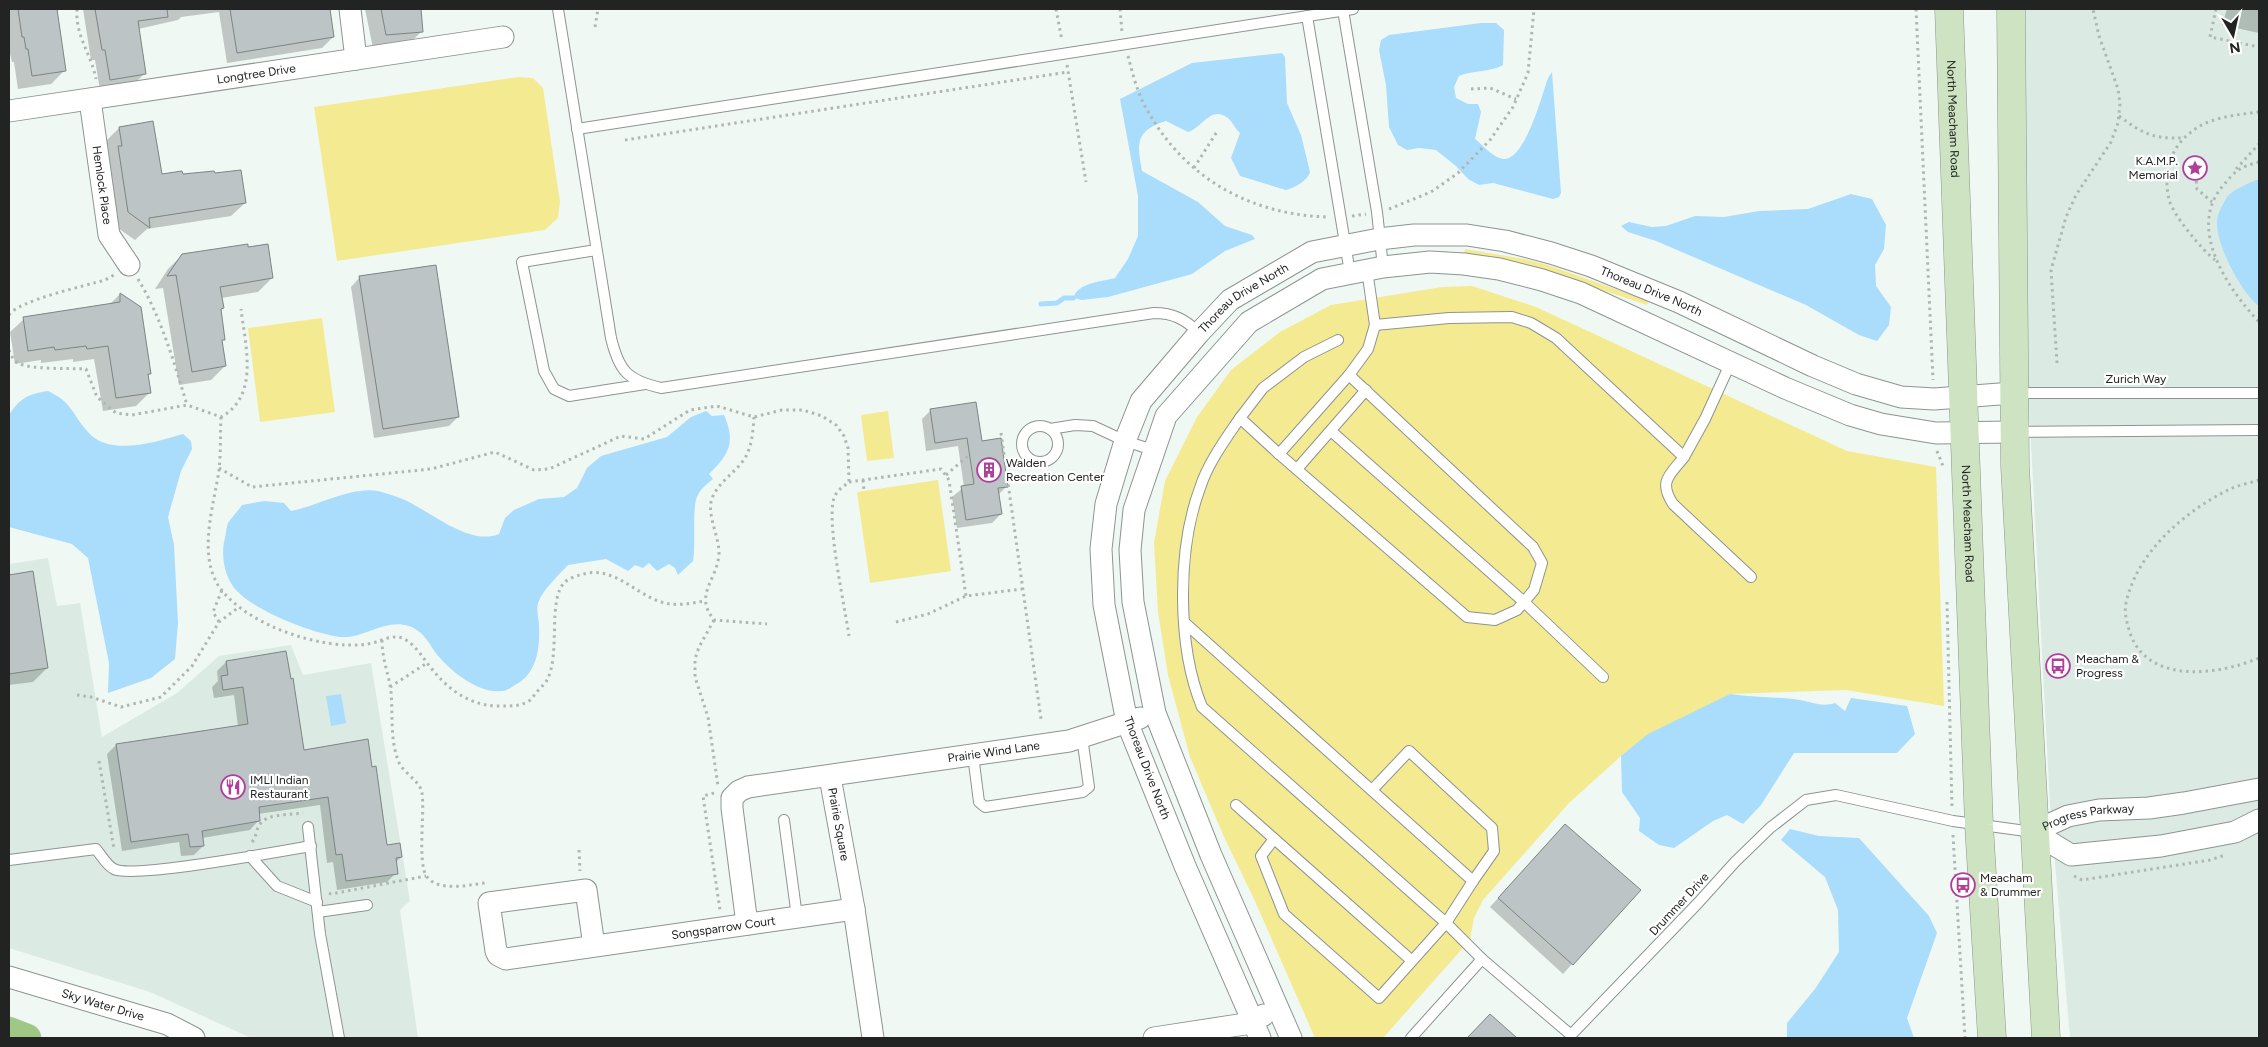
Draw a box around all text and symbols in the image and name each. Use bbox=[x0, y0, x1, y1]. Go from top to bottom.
north arrow bbox=[2208, 10, 2258, 60]
text: N bbox=[2228, 38, 2242, 57]
street label: North Meacham Road bbox=[1944, 60, 1962, 178]
street label: Longtree Drive bbox=[216, 61, 297, 87]
street label: Hemlock Place bbox=[90, 145, 115, 226]
place label: K.A.M.P. Memorial bbox=[2129, 154, 2178, 182]
place icon: K.A.M.P. Memorial bbox=[2182, 155, 2208, 181]
street label: Thoreau Drive North bbox=[1196, 260, 1291, 336]
street label: Thoreau Drive North bbox=[1598, 264, 1705, 319]
street label: Zurich Way bbox=[2106, 372, 2167, 386]
place label: Walden Recreation Center bbox=[1006, 456, 1104, 484]
building icon: Walden Recreation Center bbox=[976, 457, 1002, 483]
street label: North Meacham Road bbox=[1959, 465, 1977, 583]
place label: Meacham & Progress bbox=[2076, 652, 2139, 680]
bus stop icon: Meacham & Progress bbox=[2045, 653, 2071, 679]
street label: Thoreau Drive North bbox=[1121, 715, 1173, 822]
street label: Prairie Wind Lane bbox=[947, 738, 1041, 765]
place label: IMLI Indian Restaurant bbox=[250, 773, 309, 801]
restaurant icon: IMLI Indian Restaurant bbox=[220, 774, 246, 800]
street label: Prairie Square bbox=[825, 787, 852, 862]
street label: Progress Parkway bbox=[2040, 802, 2135, 834]
street label: Drummer Drive bbox=[1646, 869, 1712, 938]
place label: Meacham & Drummer bbox=[1980, 871, 2041, 899]
bus stop icon: Meacham & Drummer bbox=[1950, 872, 1976, 898]
street label: Songsparrow Court bbox=[670, 913, 777, 942]
street label: Sky Water Drive bbox=[60, 986, 146, 1024]

